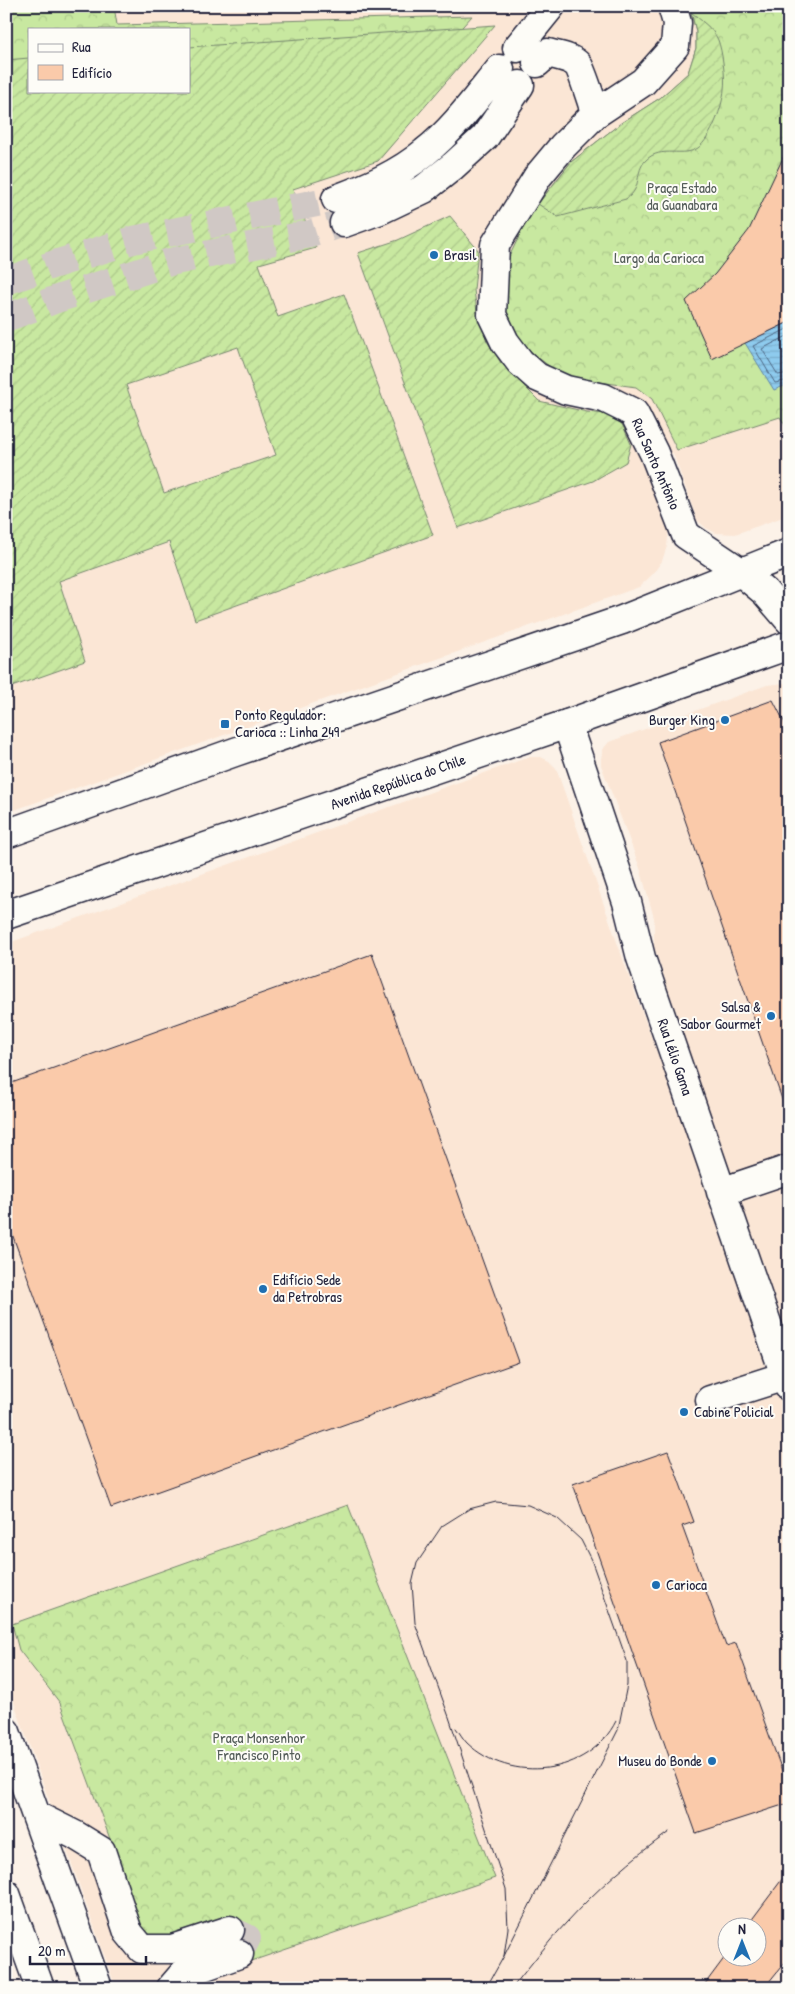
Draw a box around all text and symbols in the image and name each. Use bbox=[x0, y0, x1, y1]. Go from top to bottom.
legend bbox=[28, 28, 190, 92]
text: Rua bbox=[72, 36, 91, 57]
text: Edifício bbox=[72, 62, 112, 83]
park label: Praça Estado da Guanabara bbox=[647, 177, 717, 215]
place label: Brasil bbox=[444, 244, 476, 265]
park label: Largo da Carioca bbox=[614, 247, 704, 268]
marker: Brasil bbox=[428, 249, 440, 261]
street label: Rua Santo Antônio bbox=[627, 415, 686, 513]
place label: Ponto Regulador: Carioca :: Linha 249 bbox=[235, 704, 340, 742]
place label: Burger King bbox=[649, 709, 715, 730]
marker: Burger King bbox=[719, 714, 731, 726]
marker: Ponto Regulador: Carioca :: Linha 249 bbox=[219, 718, 231, 730]
street label: Avenida República do Chile bbox=[327, 749, 468, 815]
place label: Salsa & Sabor Gourmet bbox=[680, 996, 762, 1034]
marker: Salsa & Sabor Gourmet bbox=[765, 1010, 777, 1022]
street label: Rua Lélio Gama bbox=[653, 1016, 698, 1098]
place label: Edifício Sede da Petrobras bbox=[273, 1269, 342, 1307]
marker: Edifício Sede da Petrobras bbox=[257, 1283, 269, 1295]
place label: Cabine Policial bbox=[694, 1401, 774, 1422]
marker: Cabine Policial bbox=[678, 1406, 690, 1418]
place label: Carioca bbox=[666, 1574, 707, 1595]
marker: Carioca bbox=[650, 1579, 662, 1591]
park label: Praça Monsenhor Francisco Pinto bbox=[213, 1727, 305, 1765]
place label: Museu do Bonde bbox=[618, 1750, 702, 1771]
marker: Museu do Bonde bbox=[706, 1755, 718, 1767]
north arrow bbox=[718, 1916, 768, 1966]
text: N bbox=[738, 1919, 746, 1938]
scale bar bbox=[30, 1934, 146, 1966]
text: 20 m bbox=[38, 1940, 65, 1961]

